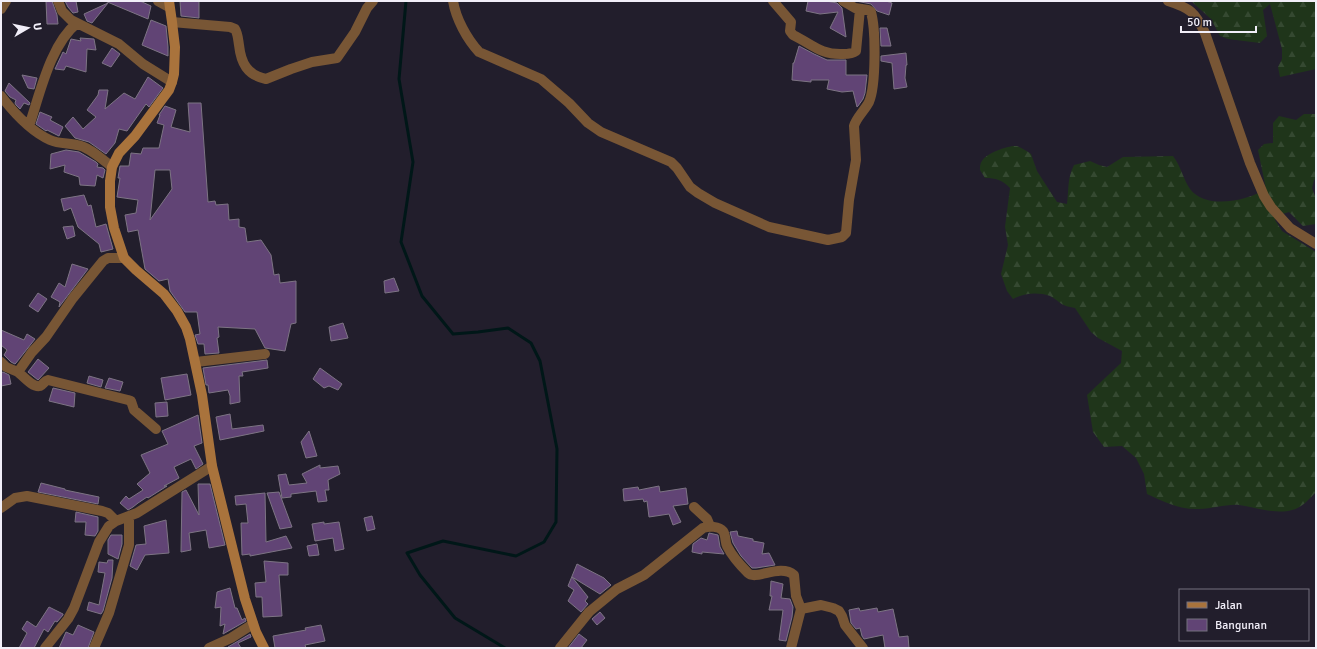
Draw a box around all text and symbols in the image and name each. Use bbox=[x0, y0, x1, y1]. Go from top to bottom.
north arrow bbox=[8, 8, 48, 48]
scale bar bbox=[1181, 8, 1256, 34]
text: 50 m bbox=[1187, 15, 1212, 30]
text: U bbox=[30, 22, 44, 31]
legend bbox=[1179, 589, 1309, 641]
text: Jalan bbox=[1215, 598, 1242, 613]
text: Bangunan bbox=[1215, 618, 1267, 633]

